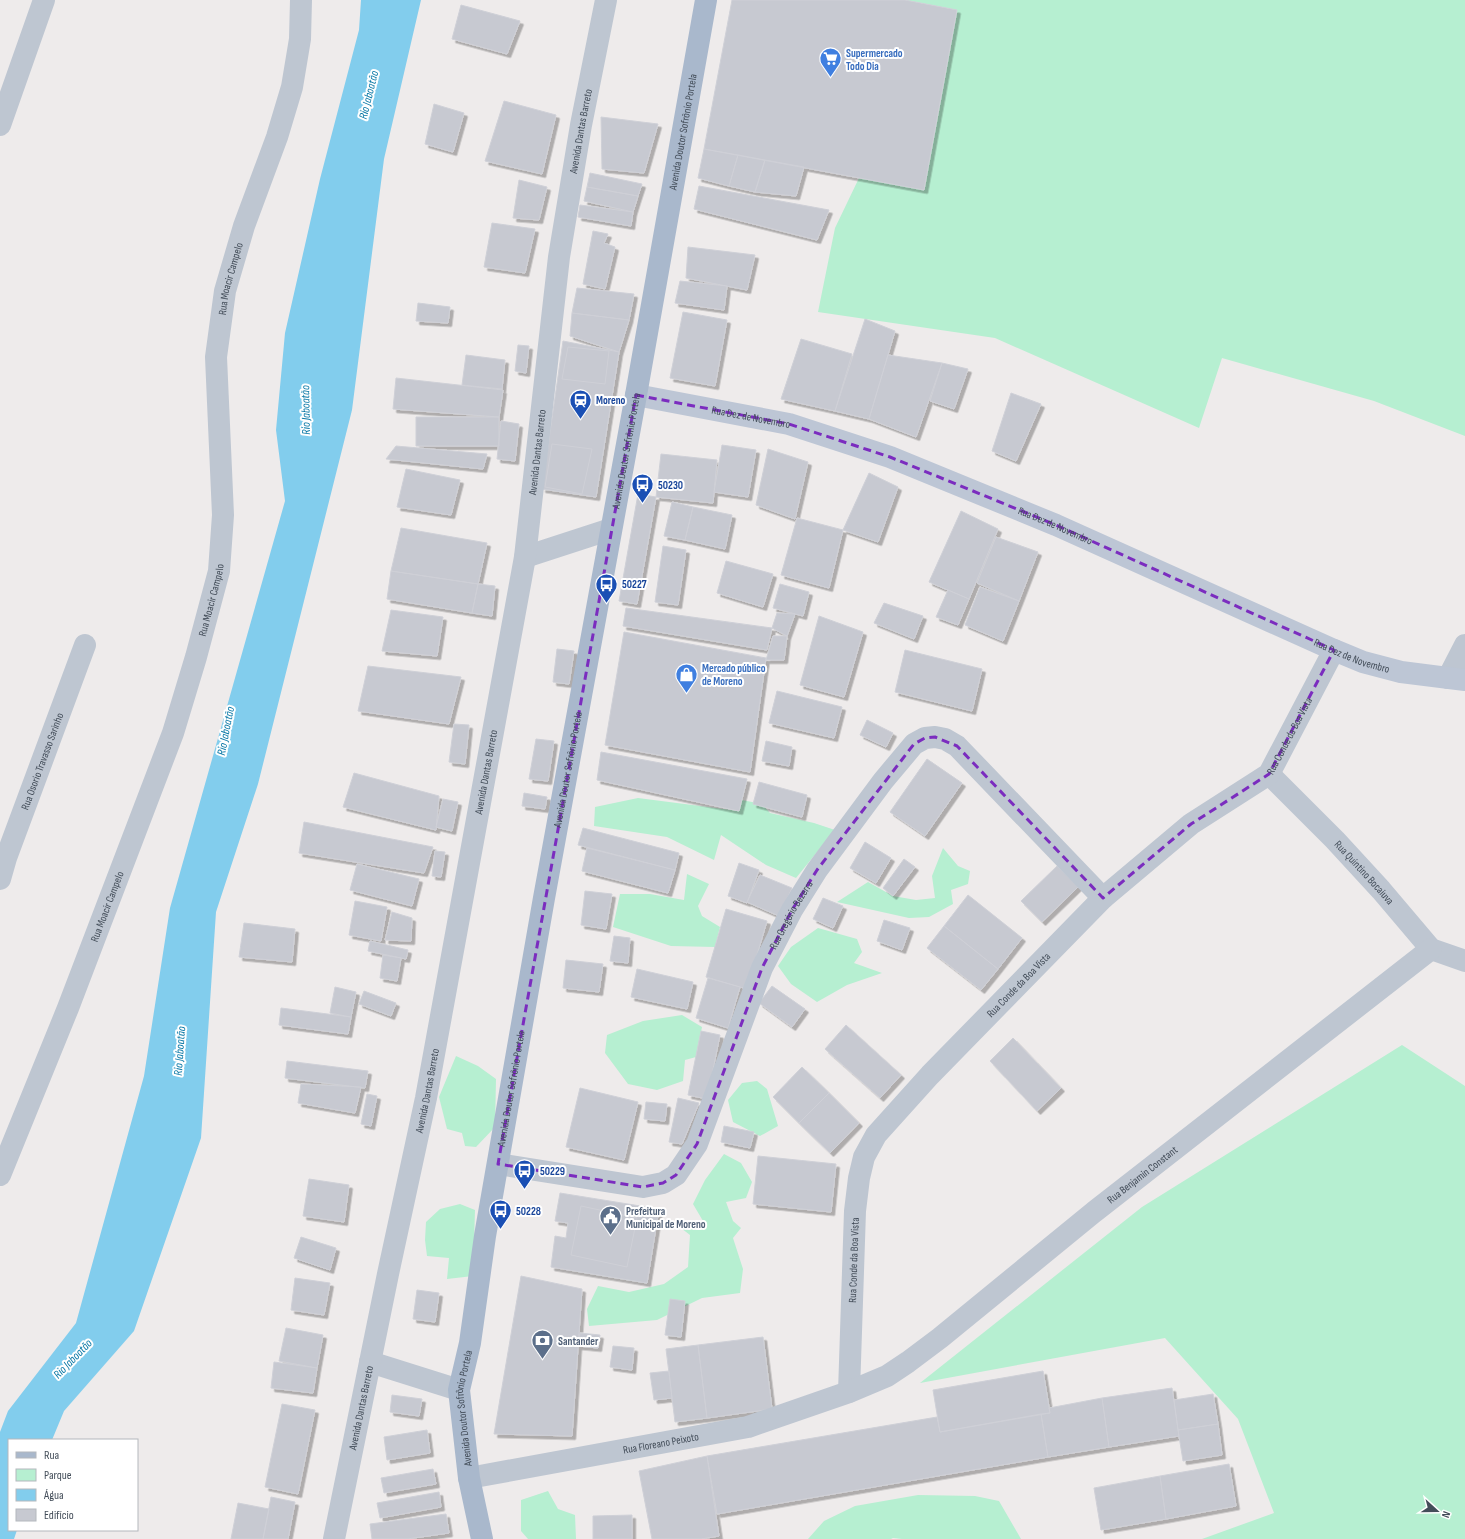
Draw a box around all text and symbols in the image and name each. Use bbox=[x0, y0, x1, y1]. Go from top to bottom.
supermarket icon: Supermercado Todo Dia bbox=[818, 46, 844, 79]
place label: Supermercado Todo Dia bbox=[846, 47, 903, 73]
water label: Rio Jaboatão bbox=[356, 69, 382, 121]
street label: Avenida Doutor Sofrônio Portela bbox=[666, 73, 699, 192]
street label: Avenida Dantas Barreto bbox=[566, 87, 595, 176]
street label: Rua Moacir Campelo bbox=[215, 241, 245, 316]
water label: Rio Jaboatão bbox=[298, 385, 314, 435]
station icon: Moreno bbox=[567, 387, 593, 420]
street label: Avenida Doutor Sofrônio Portela bbox=[609, 392, 643, 511]
place label: Moreno bbox=[596, 394, 626, 407]
street label: Rua Dez de Novembro bbox=[710, 403, 792, 431]
street label: Avenida Dantas Barreto bbox=[525, 408, 548, 497]
bus stop icon: 50230 bbox=[630, 472, 656, 505]
place label: 50230 bbox=[658, 479, 683, 492]
street label: Rua Dez de Novembro bbox=[1016, 504, 1095, 547]
street label: Rua Moacir Campelo bbox=[195, 563, 226, 638]
bus stop icon: 50227 bbox=[594, 571, 620, 604]
place label: 50227 bbox=[622, 578, 647, 591]
street label: Rua Dez de Novembro bbox=[1312, 635, 1392, 675]
shop icon: Mercado público de Moreno bbox=[674, 661, 700, 694]
place label: Mercado público de Moreno bbox=[702, 662, 766, 688]
street label: Rua Conde da Boa Vista bbox=[1263, 695, 1315, 777]
water label: Rio Jaboatão bbox=[214, 705, 238, 757]
street label: Rua Osorio Travasso Sarinho bbox=[18, 710, 66, 812]
street label: Avenida Doutor Sofrônio Portela bbox=[550, 710, 584, 829]
street label: Avenida Dantas Barreto bbox=[471, 728, 500, 816]
street label: Rua Quintino Bocaiuva bbox=[1332, 838, 1397, 907]
street label: Rua Moacir Campelo bbox=[87, 869, 126, 944]
street label: Rua Gregório Bezerra bbox=[766, 878, 815, 952]
street label: Rua Conde da Boa Vista bbox=[984, 950, 1053, 1020]
water label: Rio Jaboatão bbox=[171, 1026, 189, 1076]
street label: Avenida Doutor Sofrônio Portela bbox=[494, 1029, 527, 1149]
street label: Avenida Dantas Barreto bbox=[412, 1047, 442, 1135]
street label: Rua Benjamin Constant bbox=[1104, 1143, 1180, 1206]
bus stop icon: 50229 bbox=[512, 1158, 538, 1191]
place label: 50229 bbox=[540, 1165, 565, 1178]
bus stop icon: 50228 bbox=[487, 1198, 513, 1231]
public building icon: Prefeitura Municipal de Moreno bbox=[597, 1204, 623, 1237]
place label: 50228 bbox=[516, 1205, 541, 1218]
place label: Prefeitura Municipal de Moreno bbox=[626, 1205, 706, 1231]
street label: Rua Conde da Boa Vista bbox=[845, 1217, 861, 1303]
bank icon: Santander bbox=[529, 1328, 555, 1361]
place label: Santander bbox=[558, 1335, 599, 1348]
water label: Rio Jaboatão bbox=[50, 1336, 96, 1382]
street label: Avenida Doutor Sofrônio Portela bbox=[452, 1349, 475, 1468]
street label: Avenida Dantas Barreto bbox=[346, 1364, 376, 1452]
street label: Rua Floreano Peixoto bbox=[622, 1430, 700, 1456]
legend bbox=[8, 1439, 138, 1531]
text: Rua bbox=[44, 1448, 60, 1463]
text: Parque bbox=[44, 1468, 72, 1483]
text: Água bbox=[43, 1488, 64, 1503]
north arrow bbox=[1417, 1491, 1457, 1531]
text: Edifício bbox=[44, 1508, 74, 1523]
text: N bbox=[1439, 1509, 1453, 1520]

